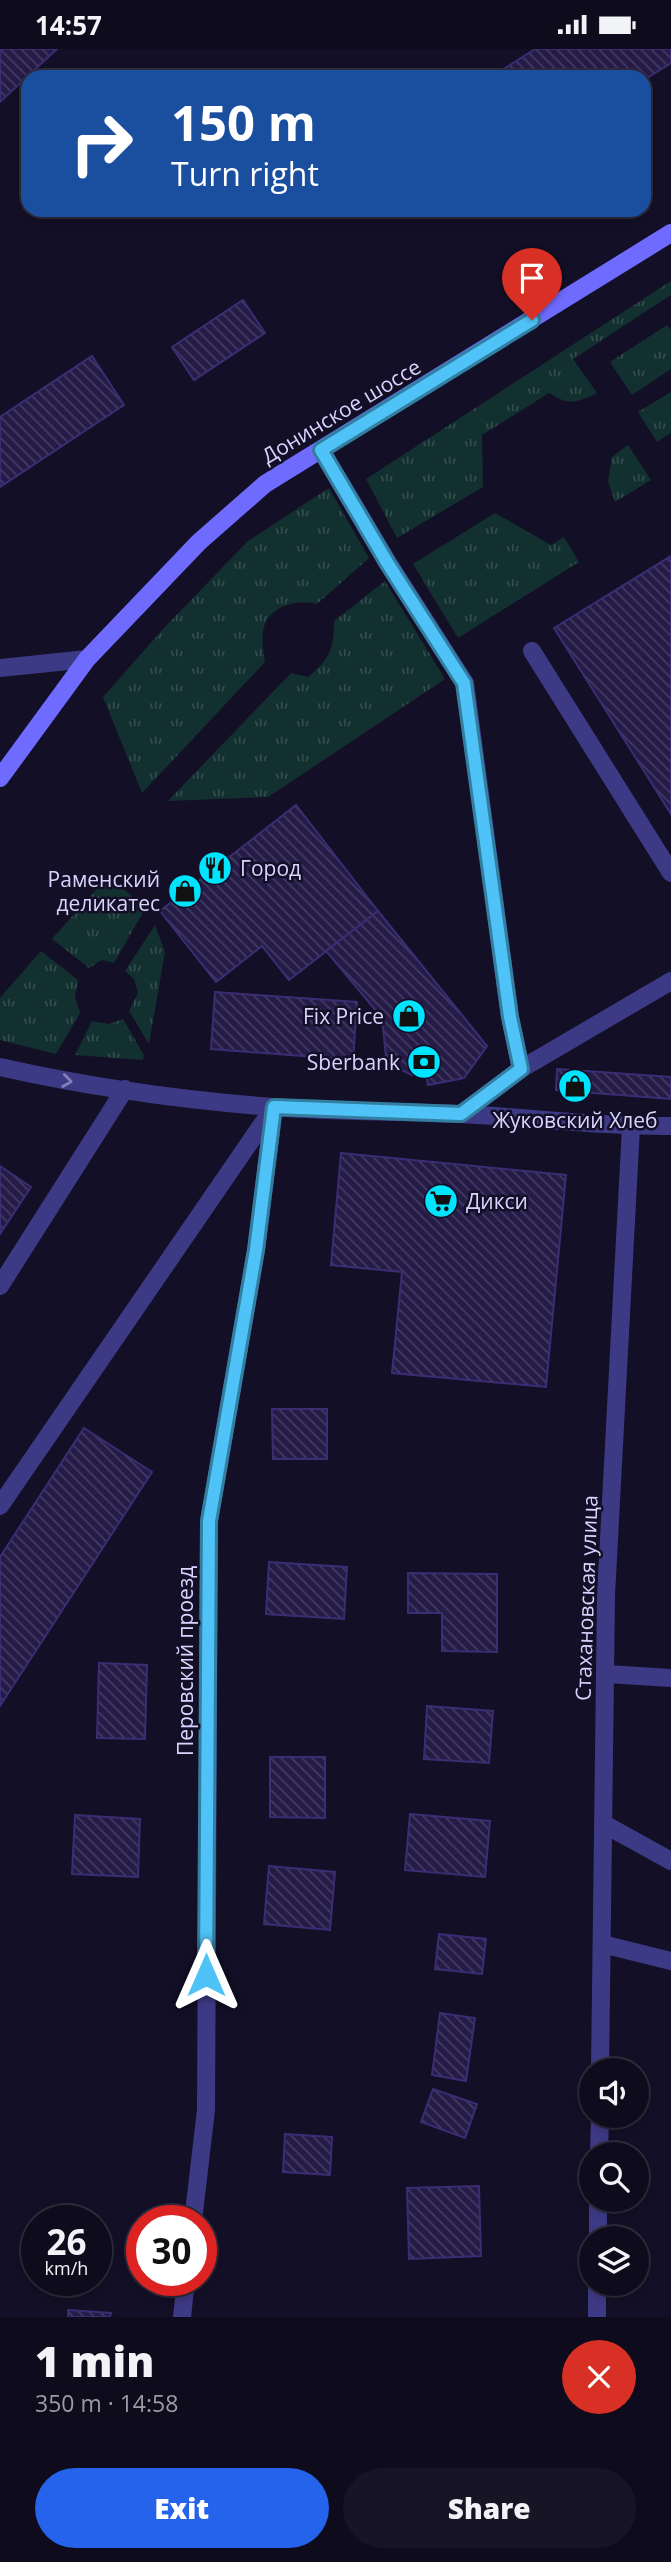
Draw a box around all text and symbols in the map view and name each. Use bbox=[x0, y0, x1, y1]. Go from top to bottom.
text: 14:57 bbox=[35, 7, 102, 43]
text: 150 m bbox=[171, 89, 316, 155]
icon: right bbox=[56, 98, 147, 189]
text: Turn right bbox=[171, 152, 319, 195]
pin bbox=[502, 248, 562, 320]
icon: arrive bbox=[513, 259, 551, 297]
street label: Донинское шоссе bbox=[256, 352, 426, 470]
restaurant icon: Город bbox=[196, 849, 234, 887]
place label: Город bbox=[240, 854, 301, 882]
place label: Раменский деликатес bbox=[48, 865, 160, 917]
shop icon: Раменский деликатес bbox=[166, 872, 204, 910]
shop icon: Fix Price bbox=[390, 997, 428, 1035]
place label: Fix Price bbox=[303, 1002, 384, 1030]
bank icon: Sberbank bbox=[405, 1043, 443, 1081]
place label: Sberbank bbox=[307, 1048, 400, 1076]
shop icon: Жуковский Хлеб bbox=[556, 1067, 594, 1105]
one-way arrow bbox=[61, 1073, 73, 1088]
place label: Жуковский Хлеб bbox=[492, 1106, 658, 1134]
supermarket icon: Дикси bbox=[422, 1182, 460, 1220]
place label: Дикси bbox=[466, 1187, 528, 1215]
street label: Стахановская улица bbox=[568, 1495, 604, 1701]
street label: Перовский проезд bbox=[171, 1566, 199, 1756]
position arrow bbox=[169, 1938, 243, 2012]
map controls bbox=[579, 2058, 649, 2296]
button: sound bbox=[579, 2058, 649, 2128]
button: search bbox=[579, 2142, 649, 2212]
speed limit sign: 30 bbox=[126, 2205, 217, 2296]
text: 26 bbox=[46, 2218, 87, 2265]
button: layers bbox=[579, 2226, 649, 2296]
text: km/h bbox=[45, 2256, 88, 2280]
text: 1 min bbox=[35, 2332, 154, 2389]
button: close bbox=[562, 2340, 636, 2414]
text: 350 m · 14:58 bbox=[35, 2387, 178, 2419]
button: Exit bbox=[35, 2468, 329, 2548]
button: Share bbox=[343, 2468, 636, 2548]

